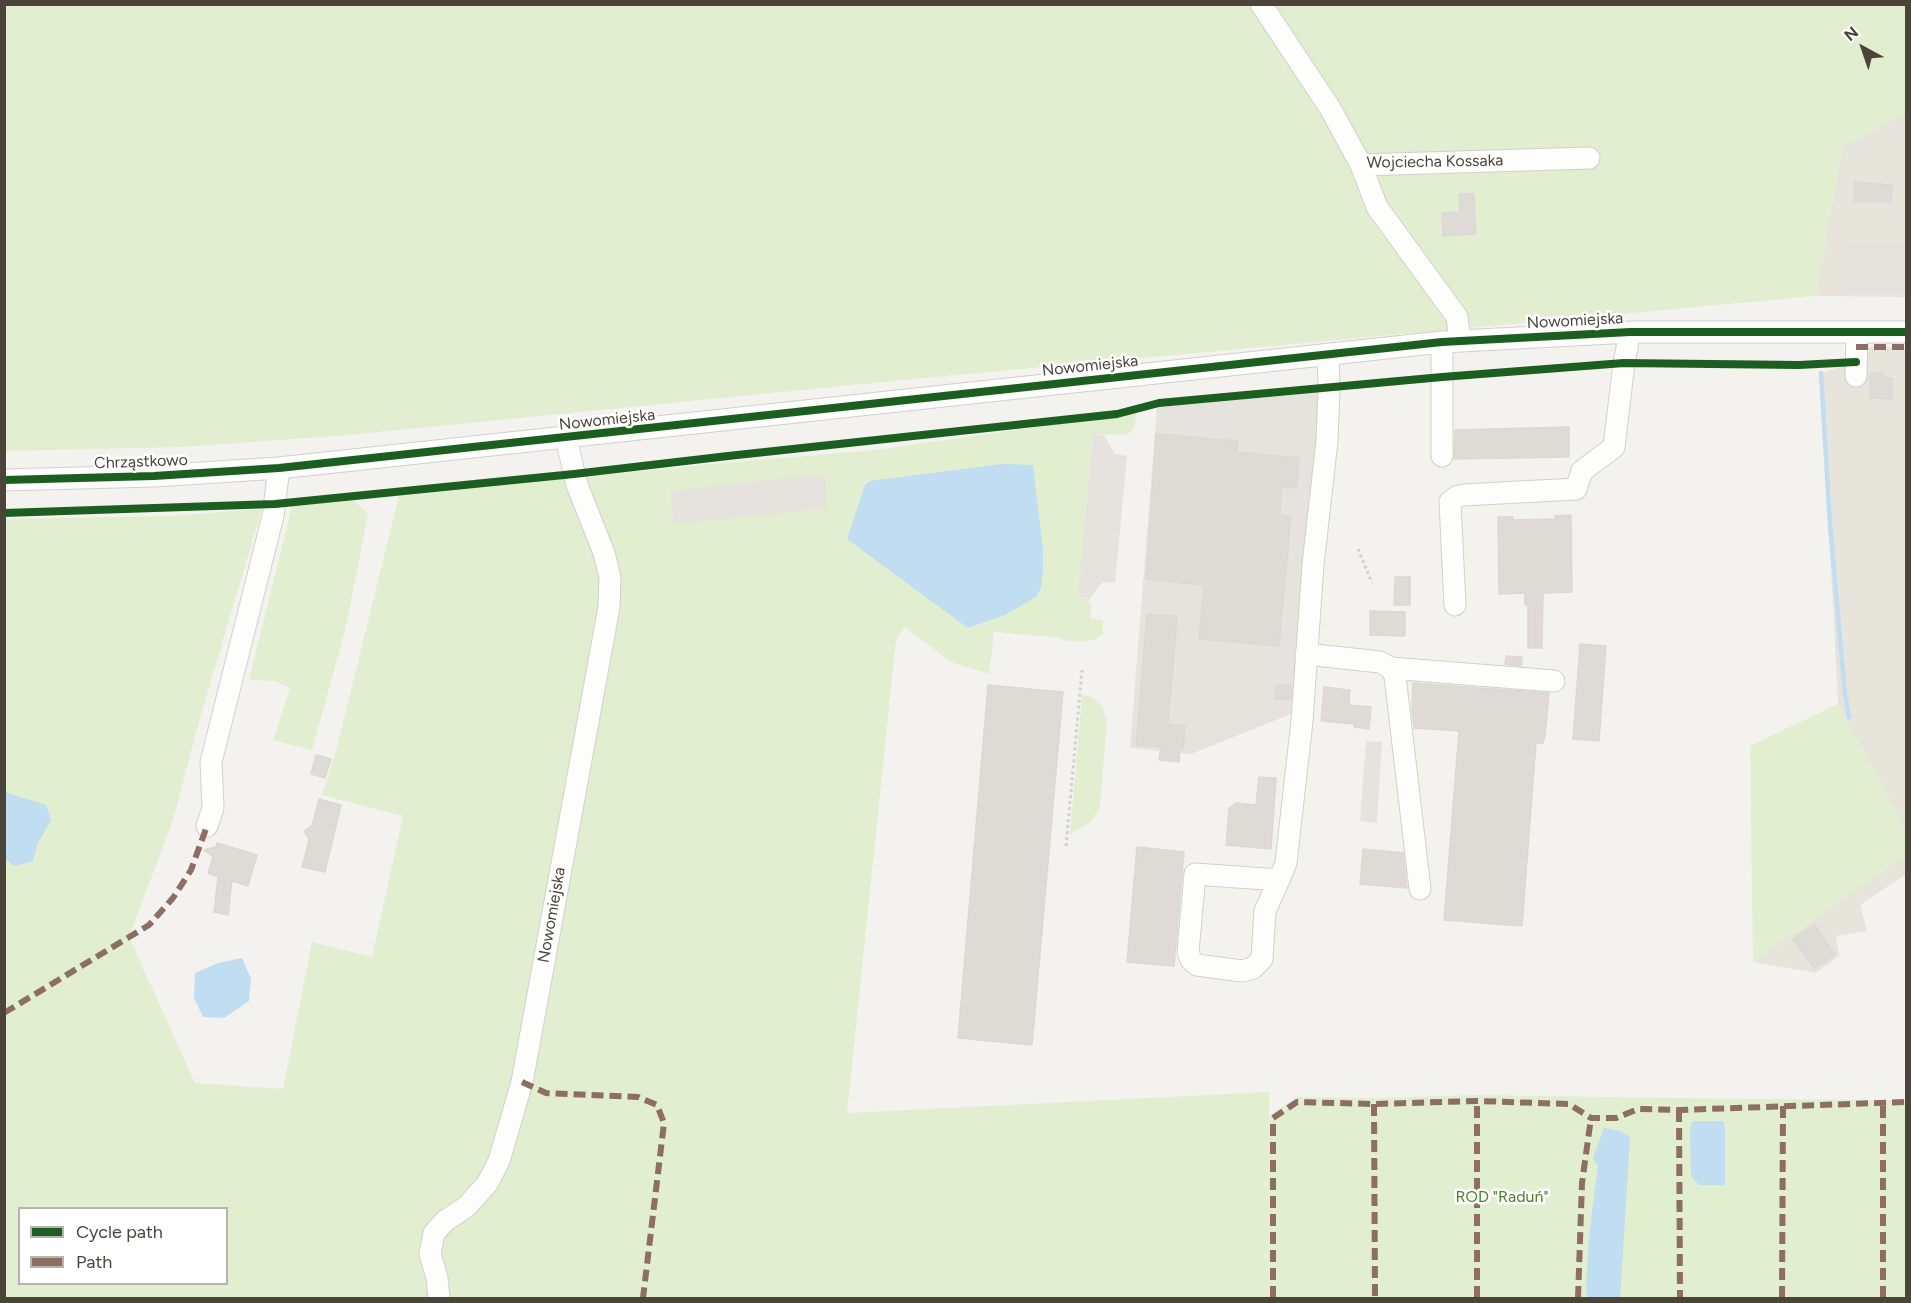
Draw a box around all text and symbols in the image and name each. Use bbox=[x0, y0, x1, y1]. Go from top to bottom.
north arrow bbox=[1833, 18, 1893, 78]
text: N bbox=[1840, 23, 1862, 45]
street label: Wojciecha Kossaka bbox=[1366, 151, 1504, 173]
street label: Nowomiejska bbox=[1526, 309, 1624, 333]
street label: Nowomiejska bbox=[1041, 351, 1139, 381]
street label: Nowomiejska bbox=[558, 405, 656, 435]
street label: Chrząstkowo bbox=[94, 451, 188, 473]
street label: Nowomiejska bbox=[534, 866, 570, 964]
park label: ROD "Raduń" bbox=[1455, 1187, 1549, 1207]
legend bbox=[18, 1207, 228, 1285]
text: Cycle path bbox=[76, 1221, 163, 1243]
text: Path bbox=[76, 1251, 112, 1273]

